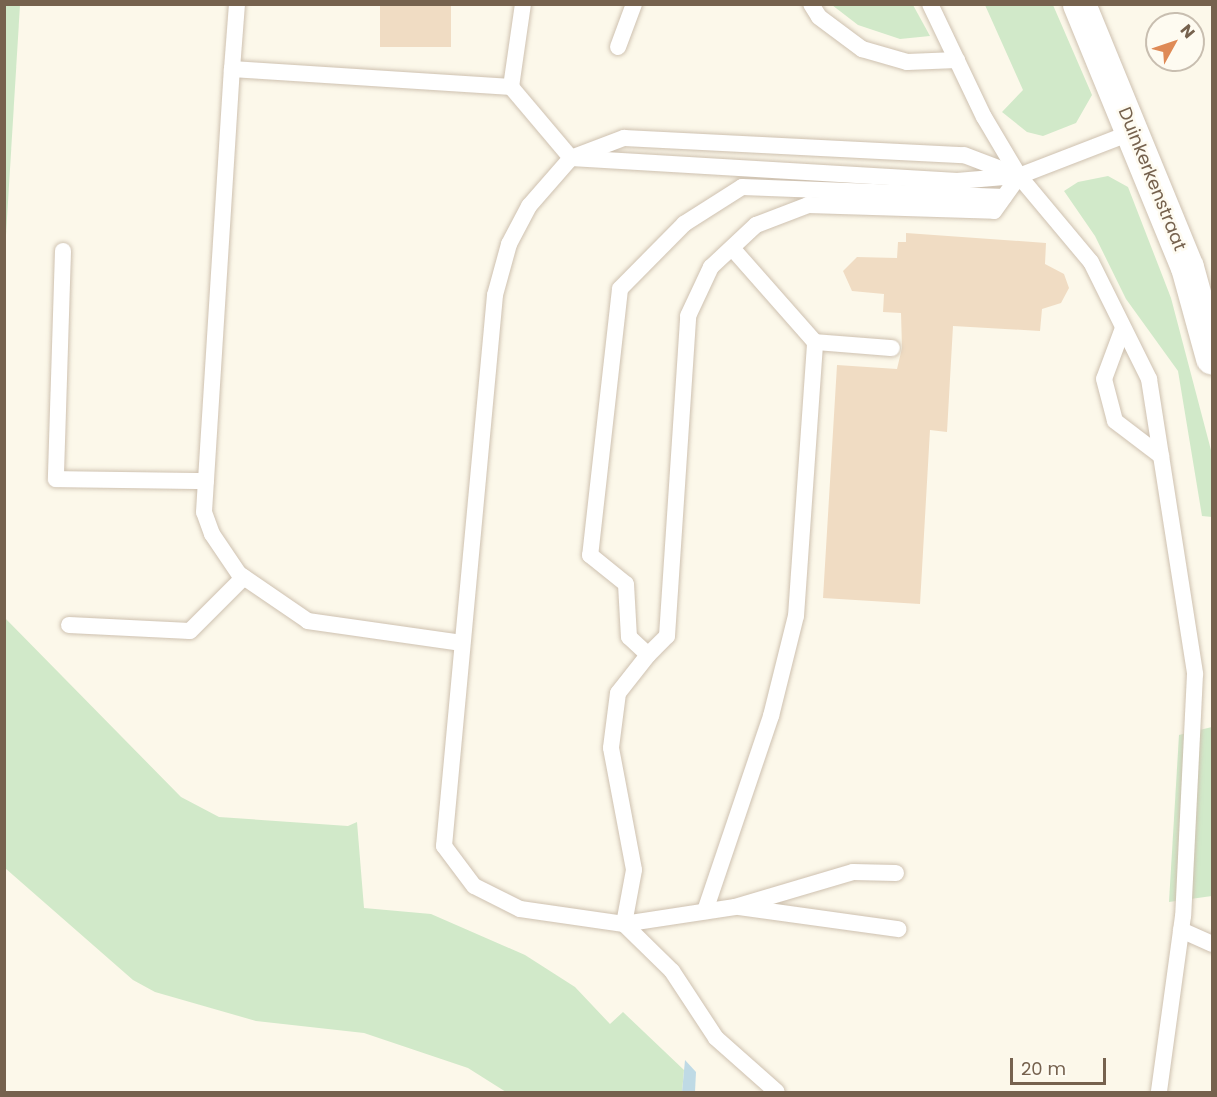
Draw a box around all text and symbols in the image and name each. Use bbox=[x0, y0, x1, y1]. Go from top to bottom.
north arrow bbox=[1145, 12, 1205, 72]
text: N bbox=[1175, 19, 1200, 43]
street label: Duinkerkenstraat bbox=[1113, 104, 1191, 254]
scale bar bbox=[1013, 1046, 1109, 1084]
text: 20 m bbox=[1021, 1056, 1066, 1081]

